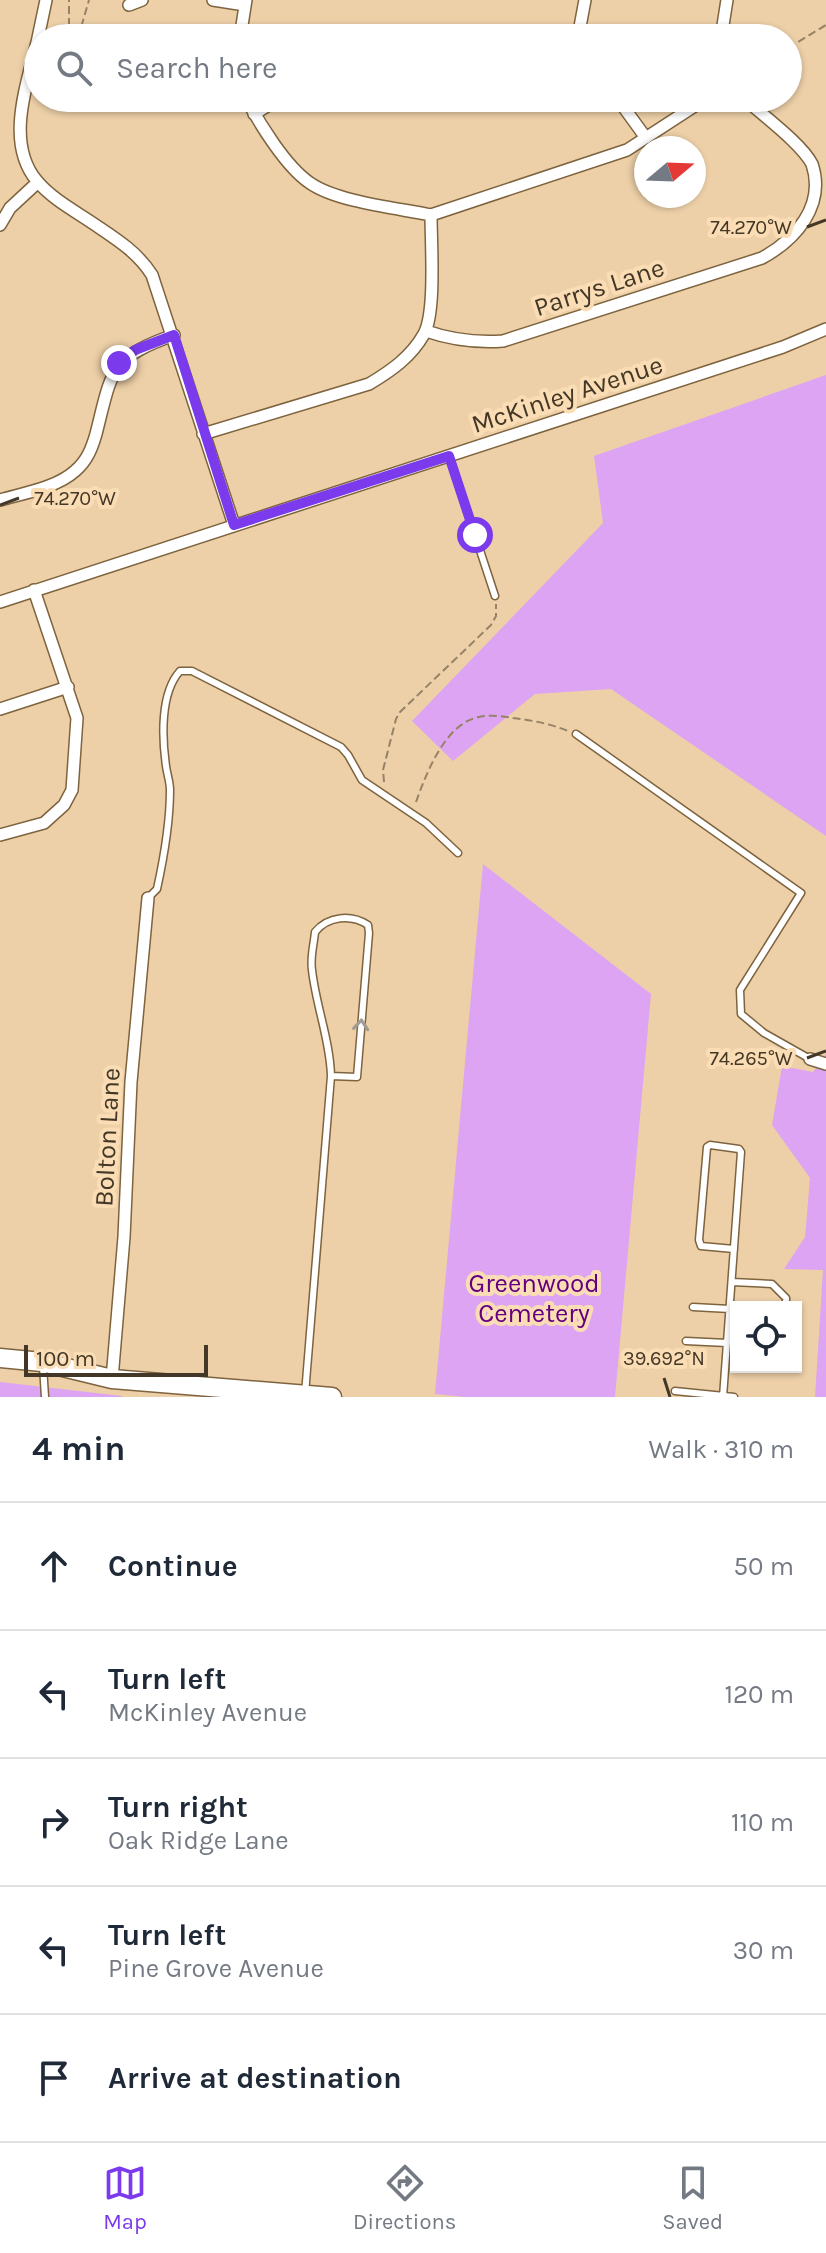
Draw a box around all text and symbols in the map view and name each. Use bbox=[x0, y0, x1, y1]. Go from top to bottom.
search box bbox=[24, 24, 802, 112]
icon: search bbox=[52, 46, 96, 90]
text: Search here bbox=[116, 50, 277, 86]
north arrow bbox=[634, 136, 706, 208]
text: 74.270°W bbox=[710, 216, 792, 239]
street label: Parrys Lane bbox=[530, 252, 668, 323]
route end bbox=[101, 345, 137, 381]
street label: McKinley Avenue bbox=[468, 349, 667, 440]
text: 74.270°W bbox=[34, 487, 116, 510]
route start bbox=[457, 517, 493, 553]
one-way arrow bbox=[353, 1018, 370, 1031]
text: 74.265°W bbox=[709, 1047, 793, 1070]
street label: Bolton Lane bbox=[88, 1067, 127, 1207]
park label: Greenwood Cemetery bbox=[468, 1268, 600, 1329]
map controls bbox=[730, 1301, 802, 1373]
button: locate bbox=[730, 1301, 802, 1373]
scale bar bbox=[24, 1341, 208, 1377]
text: 100 m bbox=[36, 1346, 95, 1372]
text: 39.692°N bbox=[623, 1347, 705, 1370]
text: 4 min bbox=[32, 1429, 125, 1469]
text: Walk · 310 m bbox=[648, 1434, 794, 1465]
icon: ahead bbox=[32, 1544, 76, 1588]
text: Continue bbox=[108, 1548, 238, 1584]
text: 50 m bbox=[733, 1551, 794, 1582]
text: Turn left bbox=[108, 1661, 226, 1697]
icon: left bbox=[32, 1672, 76, 1716]
text: 120 m bbox=[724, 1679, 794, 1710]
text: McKinley Avenue bbox=[108, 1697, 307, 1728]
text: Turn right bbox=[108, 1789, 248, 1825]
icon: right bbox=[32, 1800, 76, 1844]
text: 110 m bbox=[731, 1807, 794, 1838]
text: Oak Ridge Lane bbox=[108, 1825, 289, 1856]
text: Turn left bbox=[108, 1917, 226, 1953]
icon: left bbox=[32, 1928, 76, 1972]
text: 30 m bbox=[733, 1935, 794, 1966]
text: Pine Grove Avenue bbox=[108, 1953, 324, 1984]
icon: arrive bbox=[32, 2056, 76, 2100]
text: Arrive at destination bbox=[108, 2060, 402, 2096]
tab: Map bbox=[103, 2161, 147, 2235]
tab: Directions bbox=[353, 2161, 456, 2235]
tab: Saved bbox=[662, 2161, 723, 2235]

